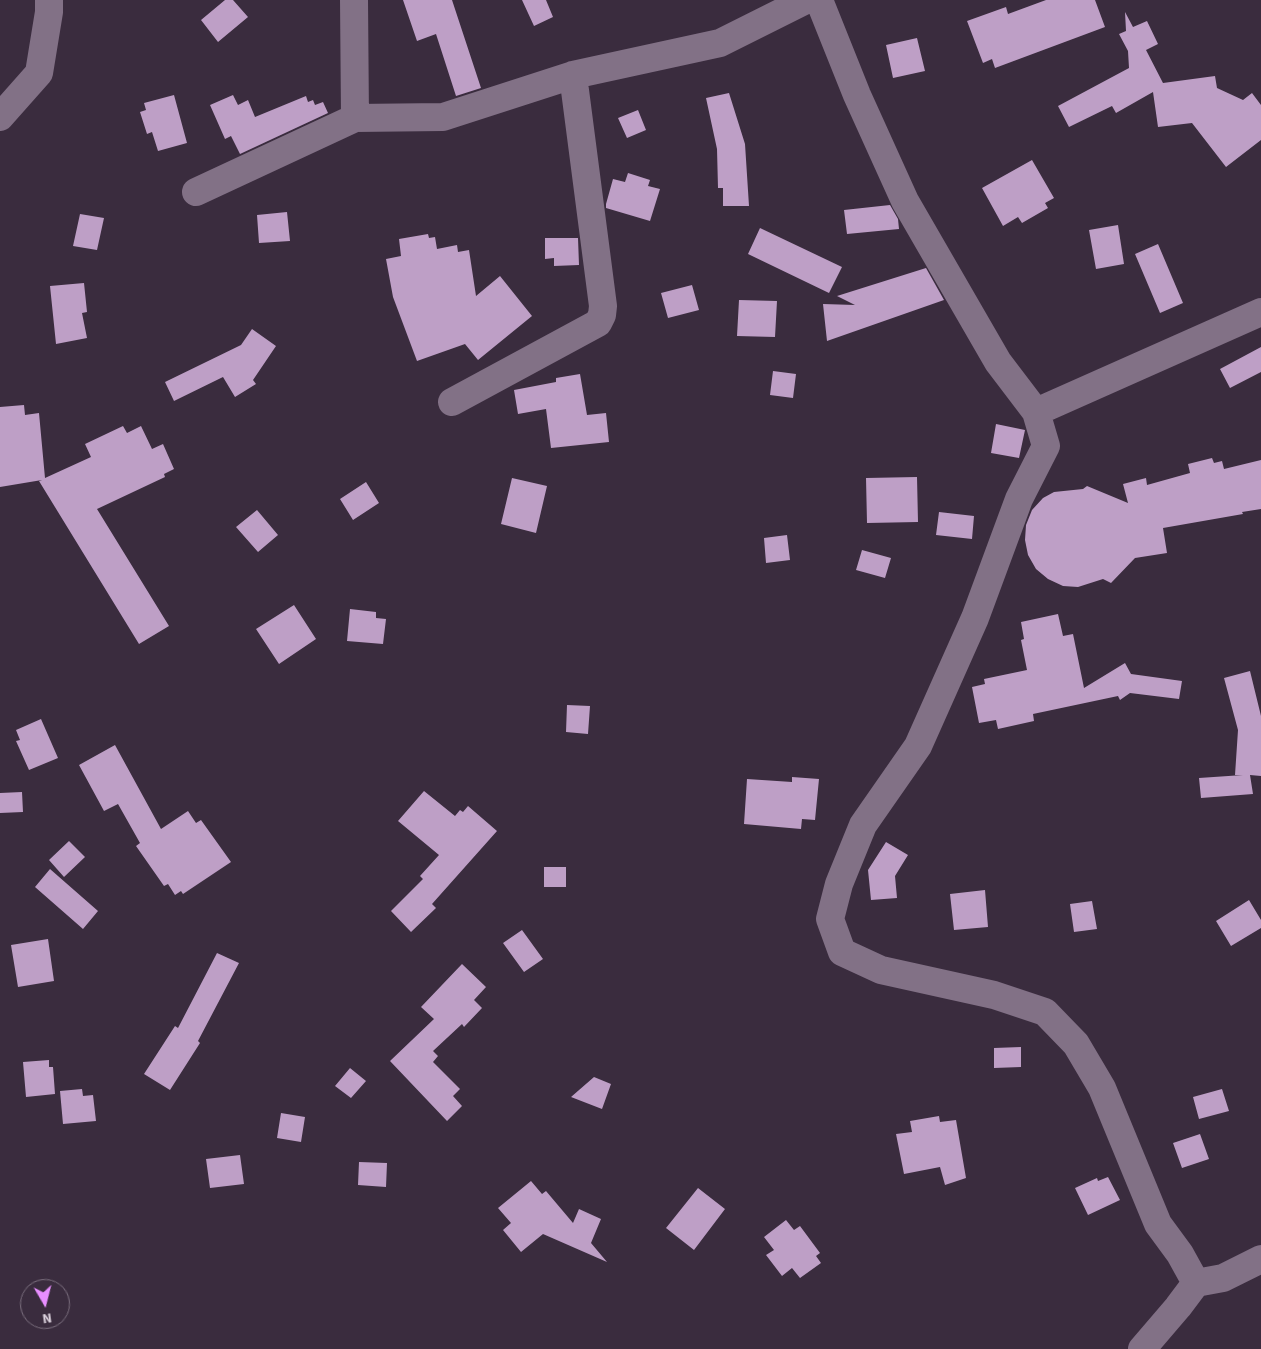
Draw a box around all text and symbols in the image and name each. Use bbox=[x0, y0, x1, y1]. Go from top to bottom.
north arrow bbox=[20, 1279, 70, 1329]
text: N bbox=[41, 1307, 53, 1328]

